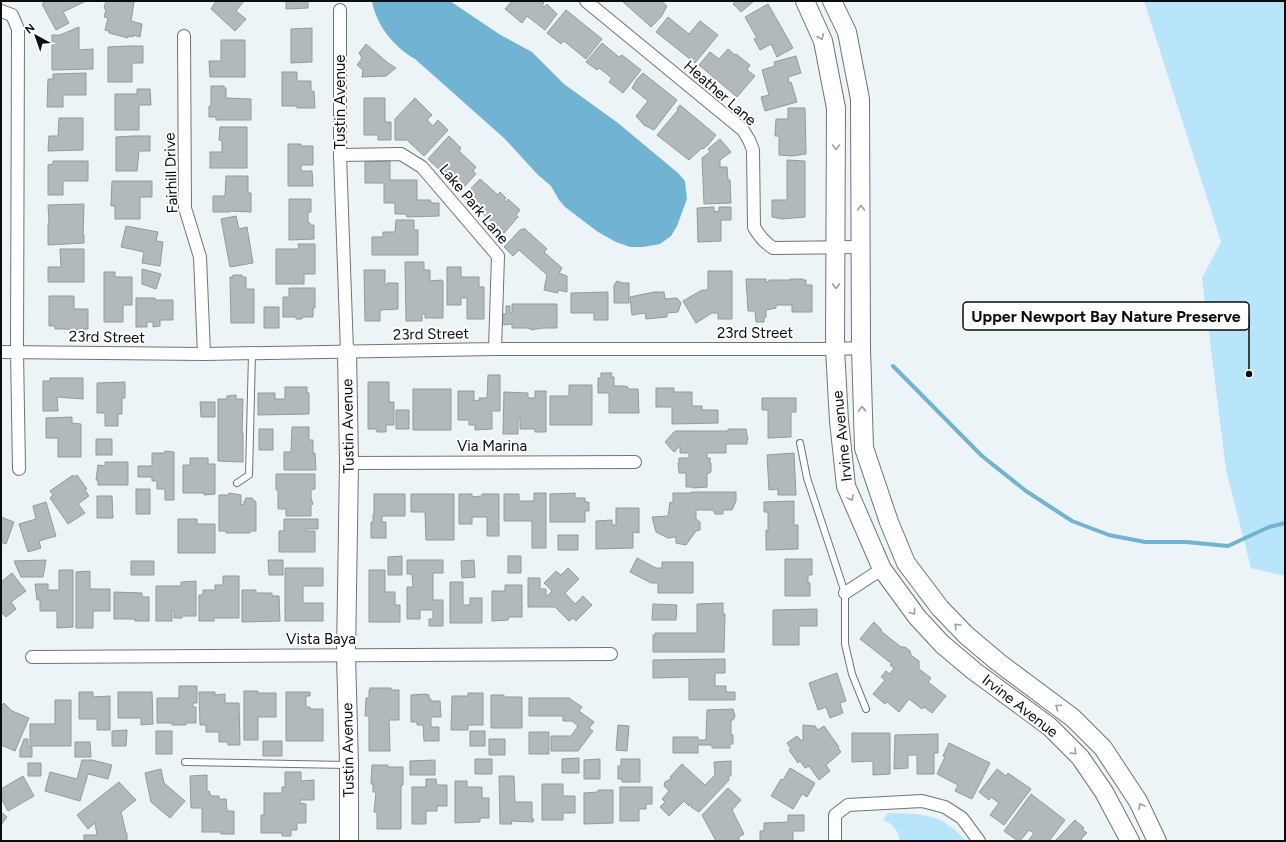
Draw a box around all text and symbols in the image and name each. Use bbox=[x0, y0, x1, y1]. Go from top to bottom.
north arrow bbox=[16, 16, 56, 56]
text: N bbox=[22, 21, 37, 36]
one-way arrow bbox=[816, 33, 824, 40]
street label: Tustin Avenue bbox=[331, 55, 349, 149]
street label: Heather Lane bbox=[680, 57, 760, 129]
street label: Fairhill Drive bbox=[161, 132, 181, 214]
one-way arrow bbox=[832, 144, 840, 150]
street label: Lake Park Lane bbox=[435, 160, 513, 248]
one-way arrow bbox=[857, 205, 865, 211]
one-way arrow bbox=[832, 283, 840, 289]
callout: Upper Newport Bay Nature Preserve bbox=[963, 302, 1249, 330]
text: Upper Newport Bay Nature Preserve bbox=[971, 307, 1241, 326]
street label: 23rd Street bbox=[393, 324, 470, 344]
street label: 23rd Street bbox=[717, 324, 793, 342]
street label: 23rd Street bbox=[69, 327, 146, 347]
street label: Tustin Avenue bbox=[338, 378, 358, 474]
street label: Irvine Avenue bbox=[828, 390, 856, 482]
one-way arrow bbox=[858, 406, 866, 412]
street label: Via Marina bbox=[457, 437, 527, 455]
one-way arrow bbox=[846, 494, 854, 502]
one-way arrow bbox=[908, 608, 916, 615]
one-way arrow bbox=[954, 623, 962, 631]
street label: Vista Baya bbox=[286, 630, 356, 648]
street label: Irvine Avenue bbox=[978, 671, 1062, 741]
street label: Tustin Avenue bbox=[338, 702, 358, 798]
one-way arrow bbox=[1055, 704, 1062, 712]
one-way arrow bbox=[1069, 747, 1077, 755]
one-way arrow bbox=[1138, 803, 1145, 810]

